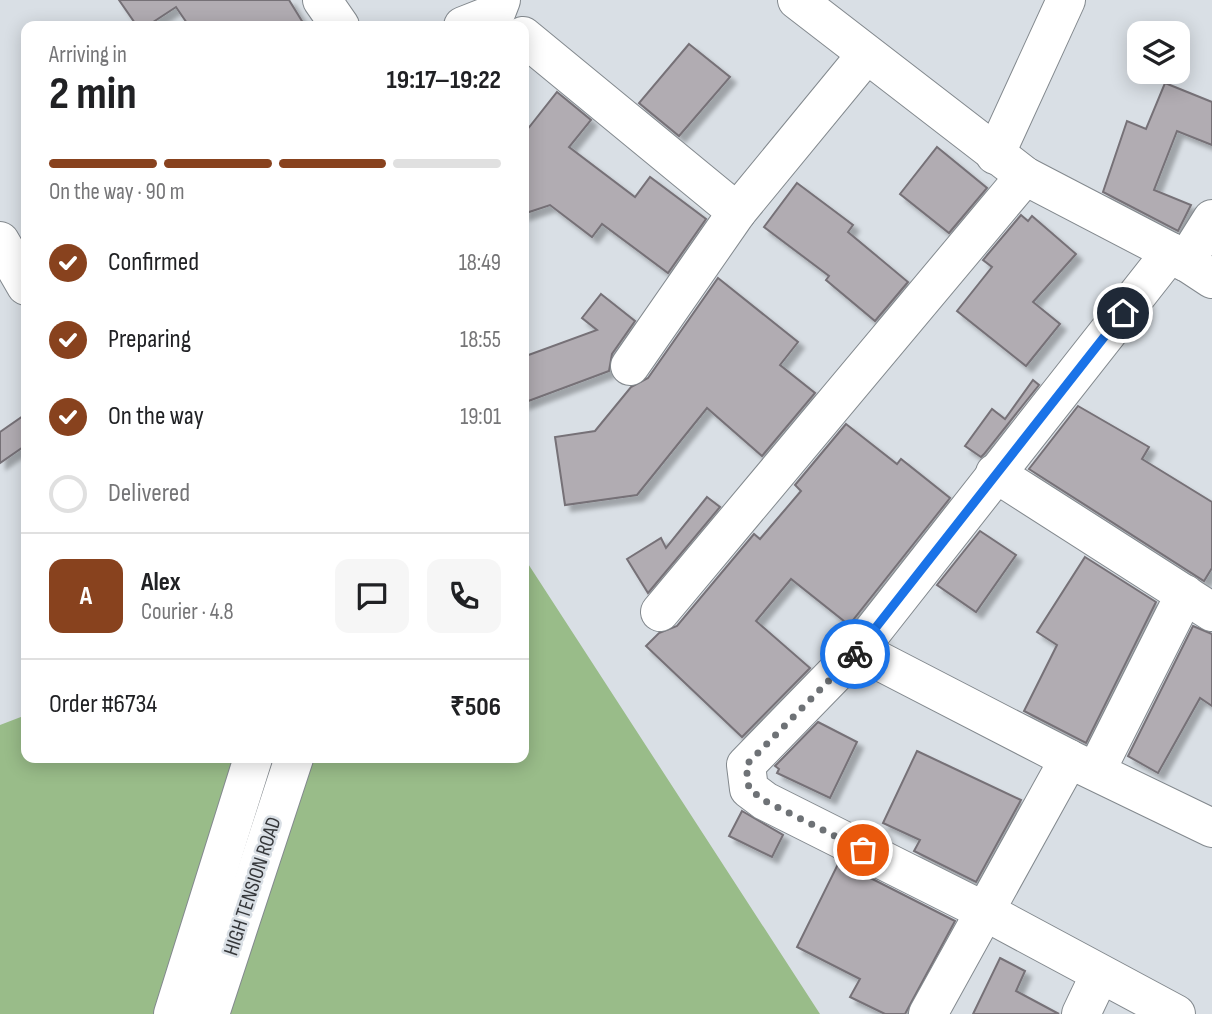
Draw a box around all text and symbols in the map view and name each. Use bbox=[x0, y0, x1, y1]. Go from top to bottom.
map controls bbox=[1127, 21, 1190, 84]
button: layers bbox=[1127, 21, 1190, 84]
text: Arriving in bbox=[49, 41, 127, 69]
text: 19:17–19:22 bbox=[387, 65, 501, 96]
text: 2 min bbox=[49, 67, 137, 122]
text: On the way · 90 m bbox=[49, 178, 184, 206]
icon: check bbox=[49, 244, 87, 282]
text: Confirmed bbox=[108, 247, 199, 278]
text: 18:49 bbox=[459, 249, 501, 277]
pin bbox=[1093, 283, 1153, 343]
icon: home bbox=[1104, 294, 1142, 332]
icon: check bbox=[49, 321, 87, 359]
text: Preparing bbox=[108, 324, 191, 355]
text: 18:55 bbox=[460, 326, 501, 354]
icon: check bbox=[49, 398, 87, 436]
text: On the way bbox=[108, 401, 204, 432]
text: 19:01 bbox=[460, 403, 501, 431]
text: Delivered bbox=[108, 478, 190, 509]
button: chat bbox=[335, 559, 409, 633]
button: phone bbox=[427, 559, 501, 633]
text: Alex bbox=[141, 567, 181, 598]
text: A bbox=[80, 581, 92, 612]
text: Courier · 4.8 bbox=[141, 598, 234, 626]
courier bbox=[820, 619, 890, 689]
icon: bike bbox=[836, 635, 874, 673]
text: Order #6734 bbox=[49, 689, 157, 720]
text: ₹506 bbox=[450, 692, 501, 723]
street label: HIGH TENSION ROAD bbox=[218, 814, 287, 959]
pin bbox=[833, 820, 893, 880]
icon: bag bbox=[844, 831, 882, 869]

